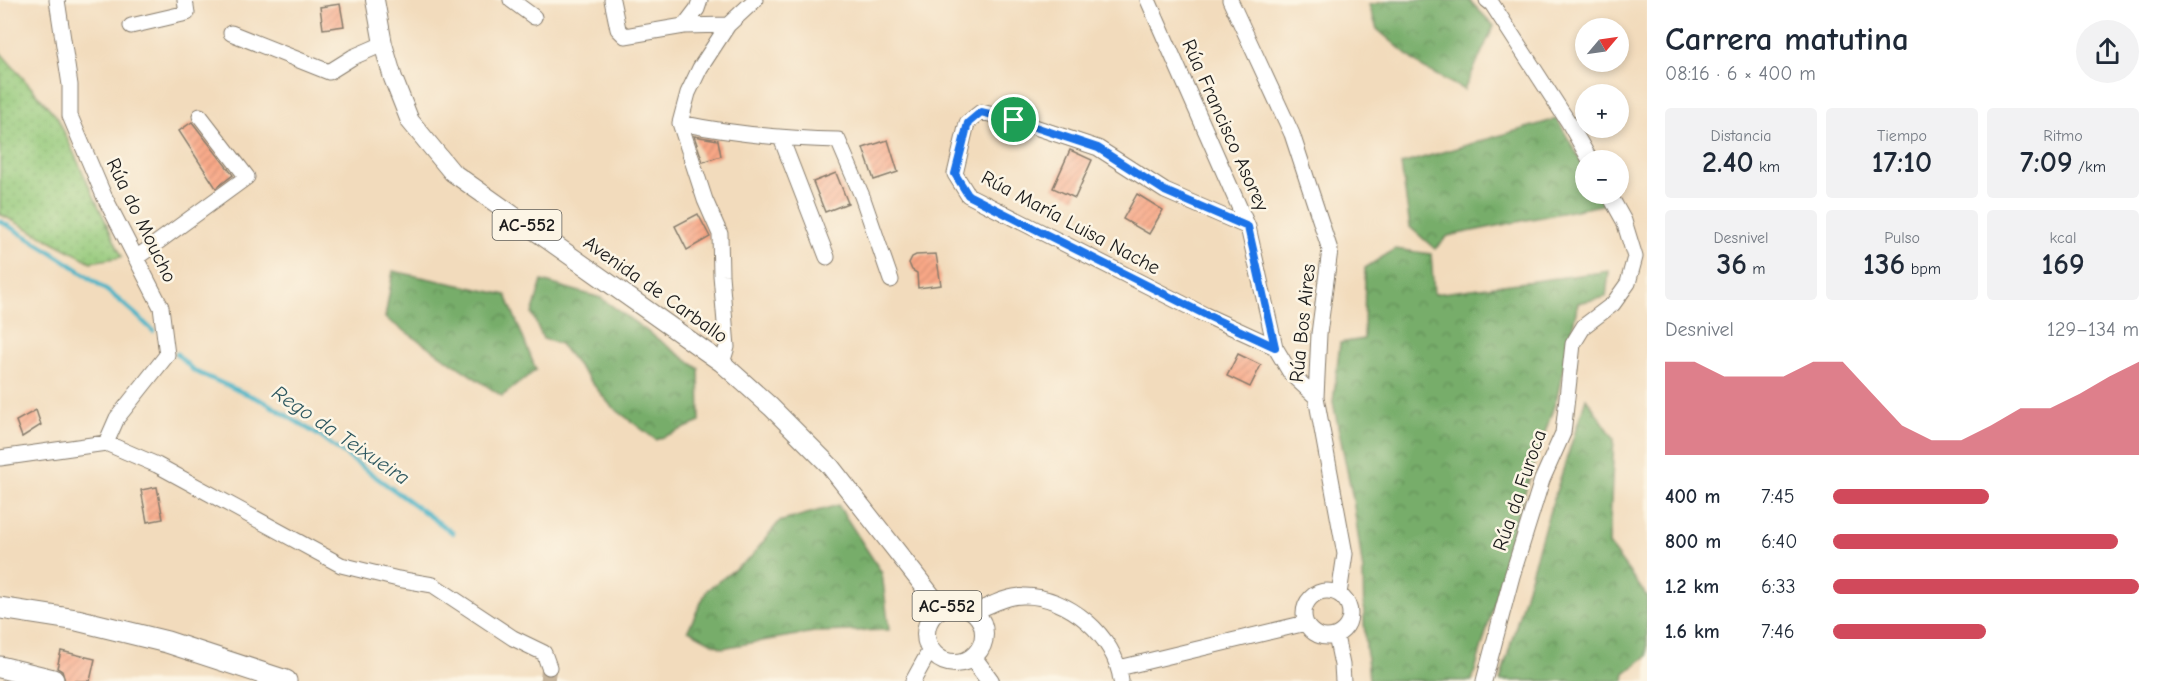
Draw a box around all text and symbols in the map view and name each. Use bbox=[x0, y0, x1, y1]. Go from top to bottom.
north arrow bbox=[1575, 18, 1629, 72]
map controls bbox=[1575, 18, 1629, 204]
text: Carrera matutina bbox=[1665, 20, 1909, 58]
button: share bbox=[2076, 20, 2139, 83]
street label: Rúa Francisco Asorey bbox=[1177, 36, 1274, 215]
text: 08:16 · 6 × 400 m bbox=[1665, 62, 1816, 85]
button: + bbox=[1575, 84, 1629, 138]
pin bbox=[988, 94, 1039, 145]
icon: arrive bbox=[997, 103, 1030, 136]
text: Distancia bbox=[1710, 127, 1772, 145]
text: Tiempo bbox=[1877, 127, 1927, 145]
text: Ritmo bbox=[2043, 127, 2083, 145]
text: 2.40 bbox=[1702, 145, 1754, 180]
text: 17:10 bbox=[1872, 145, 1932, 180]
text: 7:09 bbox=[2020, 145, 2073, 180]
button: − bbox=[1575, 150, 1629, 204]
street label: Rúa do Moucho bbox=[102, 154, 182, 286]
text: km bbox=[1754, 158, 1780, 176]
text: /km bbox=[2073, 158, 2106, 176]
street label: Rúa María Luisa Nache bbox=[977, 165, 1164, 279]
road number: AC-552 bbox=[492, 210, 562, 240]
text: Desnivel bbox=[1713, 229, 1769, 247]
text: Pulso bbox=[1884, 229, 1920, 247]
text: kcal bbox=[2050, 229, 2076, 247]
street label: Avenida de Carballo bbox=[579, 231, 732, 348]
text: 36 bbox=[1716, 247, 1747, 282]
text: 136 bbox=[1863, 247, 1905, 282]
text: 169 bbox=[2041, 247, 2085, 282]
text: m bbox=[1747, 260, 1766, 278]
text: bpm bbox=[1905, 260, 1941, 278]
street label: Rúa Bos Aires bbox=[1285, 263, 1320, 383]
text: Desnivel bbox=[1665, 318, 1734, 341]
text: 129–134 m bbox=[2047, 318, 2139, 341]
water label: Rego da Teixueira bbox=[268, 380, 414, 490]
street label: Rúa da Furoca bbox=[1488, 427, 1551, 554]
text: 400 m bbox=[1665, 485, 1720, 508]
text: 7:45 bbox=[1761, 485, 1795, 508]
text: 800 m bbox=[1665, 530, 1721, 553]
text: 6:40 bbox=[1761, 530, 1797, 553]
text: 1.2 km bbox=[1665, 575, 1719, 598]
text: 6:33 bbox=[1761, 575, 1796, 598]
road number: AC-552 bbox=[912, 591, 982, 621]
text: 1.6 km bbox=[1665, 620, 1720, 643]
text: 7:46 bbox=[1761, 620, 1795, 643]

